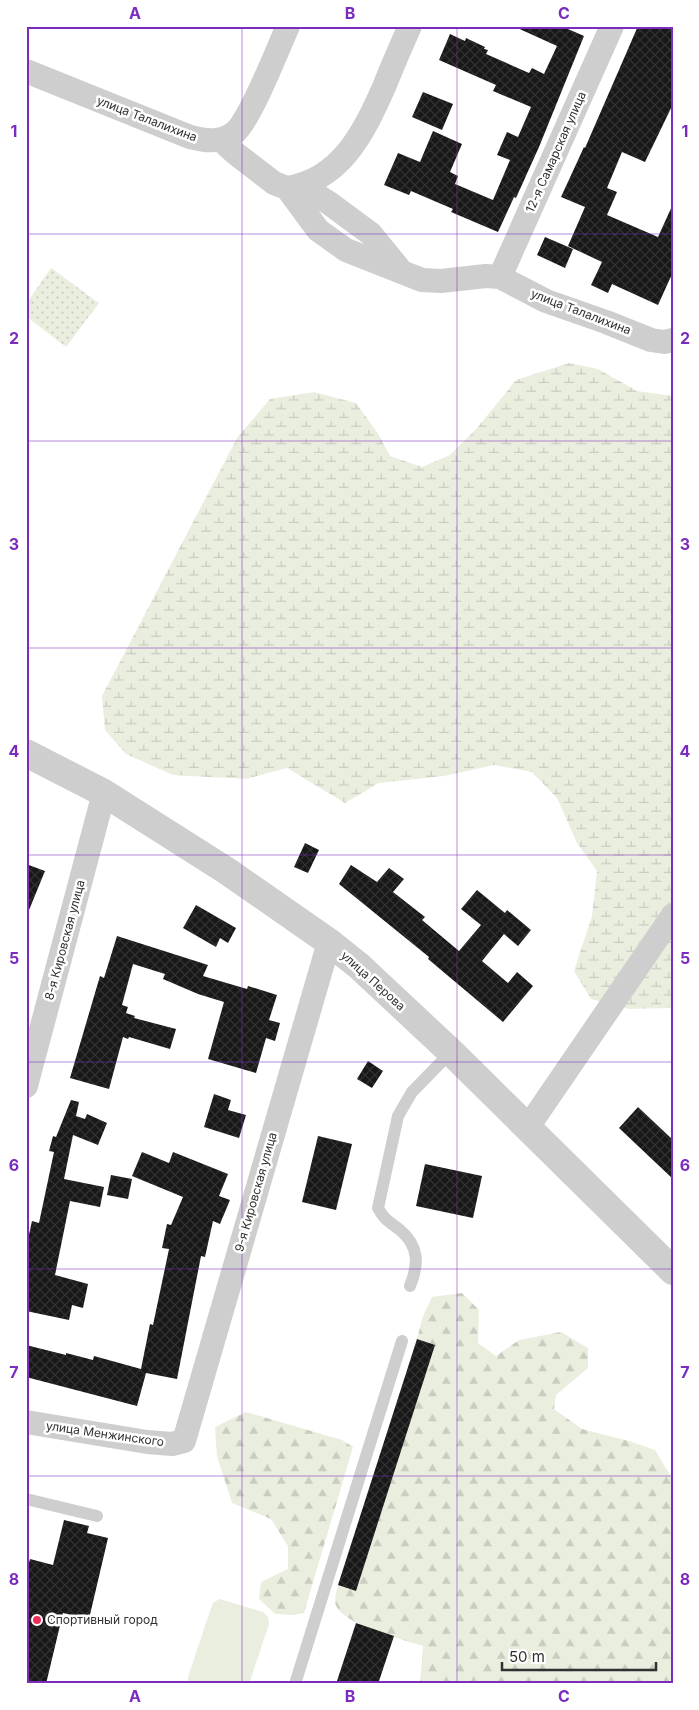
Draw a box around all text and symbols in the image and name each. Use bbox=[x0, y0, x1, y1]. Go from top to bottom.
text: A bbox=[129, 3, 141, 23]
text: B bbox=[345, 3, 355, 23]
text: C bbox=[558, 3, 570, 23]
street label: 12-я Самарская улица bbox=[522, 89, 589, 215]
street label: улица Талалихина bbox=[95, 93, 199, 145]
text: 1 bbox=[11, 121, 17, 141]
text: 1 bbox=[682, 121, 688, 141]
street label: улица Талалихина bbox=[529, 286, 633, 338]
text: 2 bbox=[9, 328, 19, 348]
text: 2 bbox=[680, 328, 690, 348]
text: 3 bbox=[9, 534, 19, 554]
text: 3 bbox=[680, 534, 690, 554]
text: 4 bbox=[9, 741, 20, 761]
text: 4 bbox=[680, 741, 691, 761]
street label: 8-я Кировская улица bbox=[41, 878, 88, 1002]
text: 5 bbox=[9, 948, 19, 968]
street label: улица Перова bbox=[338, 948, 409, 1013]
text: 5 bbox=[680, 948, 690, 968]
street label: 9-я Кировская улица bbox=[231, 1130, 280, 1253]
text: 6 bbox=[9, 1155, 19, 1175]
text: 6 bbox=[680, 1155, 690, 1175]
text: 7 bbox=[9, 1362, 19, 1382]
text: 7 bbox=[680, 1362, 690, 1382]
street label: улица Менжинского bbox=[45, 1418, 165, 1449]
text: 8 bbox=[9, 1569, 19, 1589]
text: 8 bbox=[680, 1569, 690, 1589]
place label: Спортивный город bbox=[47, 1612, 158, 1627]
marker: Спортивный город bbox=[31, 1614, 43, 1626]
scale bar bbox=[502, 1640, 655, 1672]
text: 50 m bbox=[509, 1647, 545, 1666]
text: A bbox=[129, 1686, 141, 1706]
text: B bbox=[345, 1686, 355, 1706]
text: C bbox=[558, 1686, 570, 1706]

